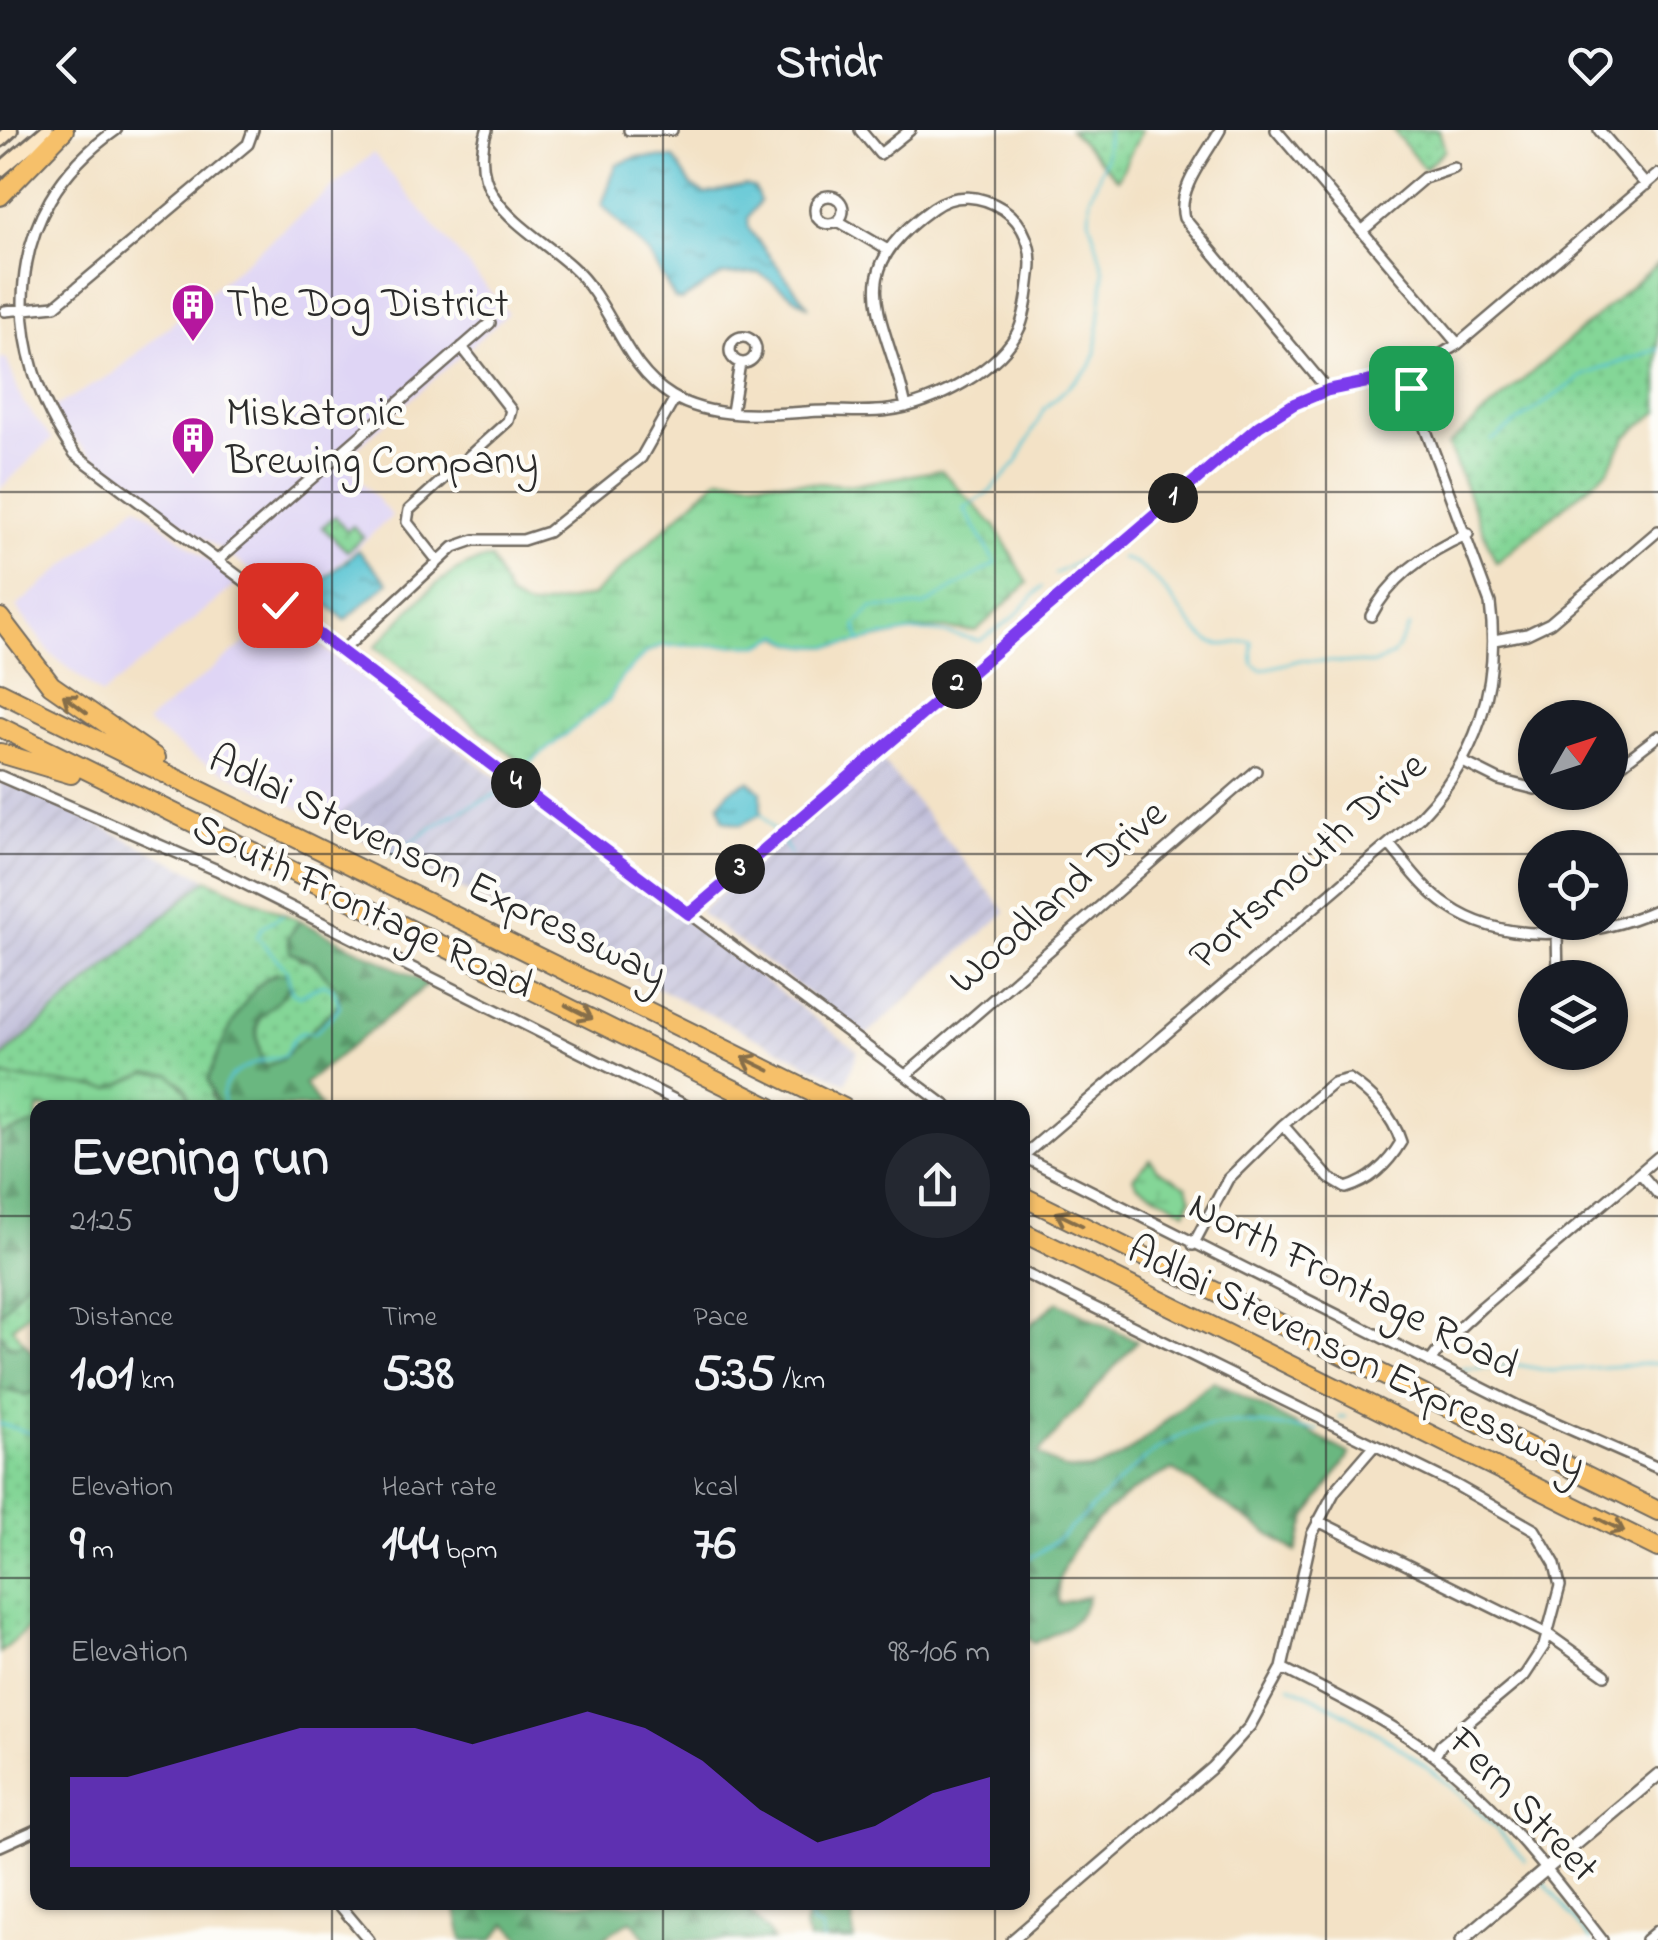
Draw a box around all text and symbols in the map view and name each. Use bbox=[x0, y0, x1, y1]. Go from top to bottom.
text: Stridr bbox=[776, 32, 882, 98]
icon: back bbox=[40, 38, 95, 93]
icon: heart bbox=[1563, 38, 1618, 93]
place label: The Dog District bbox=[226, 275, 509, 336]
building icon: The Dog District bbox=[170, 282, 216, 343]
pin bbox=[1369, 346, 1454, 431]
icon: arrive bbox=[1384, 361, 1439, 416]
place label: Miskatonic Brewing Company bbox=[225, 384, 538, 493]
building icon: Miskatonic Brewing Company bbox=[170, 415, 216, 476]
pin: 1 bbox=[1148, 473, 1198, 523]
text: 1 bbox=[1169, 477, 1177, 518]
pin bbox=[238, 563, 323, 648]
icon: check bbox=[253, 578, 308, 633]
pin: 2 bbox=[932, 659, 982, 709]
text: 2 bbox=[950, 663, 964, 704]
one-way arrow bbox=[62, 693, 89, 714]
north arrow bbox=[1518, 700, 1628, 810]
map controls bbox=[1518, 700, 1628, 1070]
street label: Adlai Stevenson Expressway bbox=[197, 730, 677, 1006]
street label: Portsmouth Drive bbox=[1176, 738, 1442, 986]
pin: 4 bbox=[491, 758, 541, 808]
text: 4 bbox=[510, 762, 522, 803]
street label: Woodland Drive bbox=[936, 786, 1182, 1010]
street label: South Frontage Road bbox=[181, 799, 543, 1017]
button: locate bbox=[1518, 830, 1628, 940]
pin: 3 bbox=[715, 844, 765, 894]
text: 3 bbox=[734, 848, 746, 889]
button: layers bbox=[1518, 960, 1628, 1070]
one-way arrow bbox=[563, 1003, 593, 1022]
one-way arrow bbox=[742, 1054, 772, 1073]
text: Evening run bbox=[70, 1121, 329, 1201]
button: share bbox=[885, 1133, 990, 1238]
street label: North Frontage Road bbox=[1177, 1177, 1529, 1397]
text: 21:25 bbox=[70, 1199, 133, 1246]
one-way arrow bbox=[1054, 1209, 1084, 1228]
street label: Adlai Stevenson Expressway bbox=[1116, 1221, 1596, 1497]
text: Distance bbox=[70, 1298, 173, 1339]
text: Time bbox=[382, 1298, 437, 1339]
text: Pace bbox=[693, 1298, 748, 1339]
text: 1.01 bbox=[70, 1339, 134, 1412]
text: 5:38 bbox=[382, 1339, 454, 1412]
text: 5:35 bbox=[693, 1339, 775, 1412]
text: km bbox=[134, 1361, 175, 1402]
text: /km bbox=[775, 1361, 825, 1402]
text: Elevation bbox=[70, 1468, 173, 1509]
text: Heart rate bbox=[382, 1468, 496, 1509]
text: kcal bbox=[693, 1468, 738, 1509]
text: 9 bbox=[70, 1509, 85, 1582]
text: 144 bbox=[382, 1509, 439, 1582]
text: 76 bbox=[693, 1509, 736, 1582]
one-way arrow bbox=[1596, 1516, 1626, 1535]
text: m bbox=[85, 1531, 114, 1572]
text: bpm bbox=[439, 1531, 498, 1572]
text: Elevation bbox=[70, 1630, 188, 1677]
text: 98–106 m bbox=[888, 1630, 990, 1677]
street label: Fern Street bbox=[1431, 1714, 1612, 1898]

